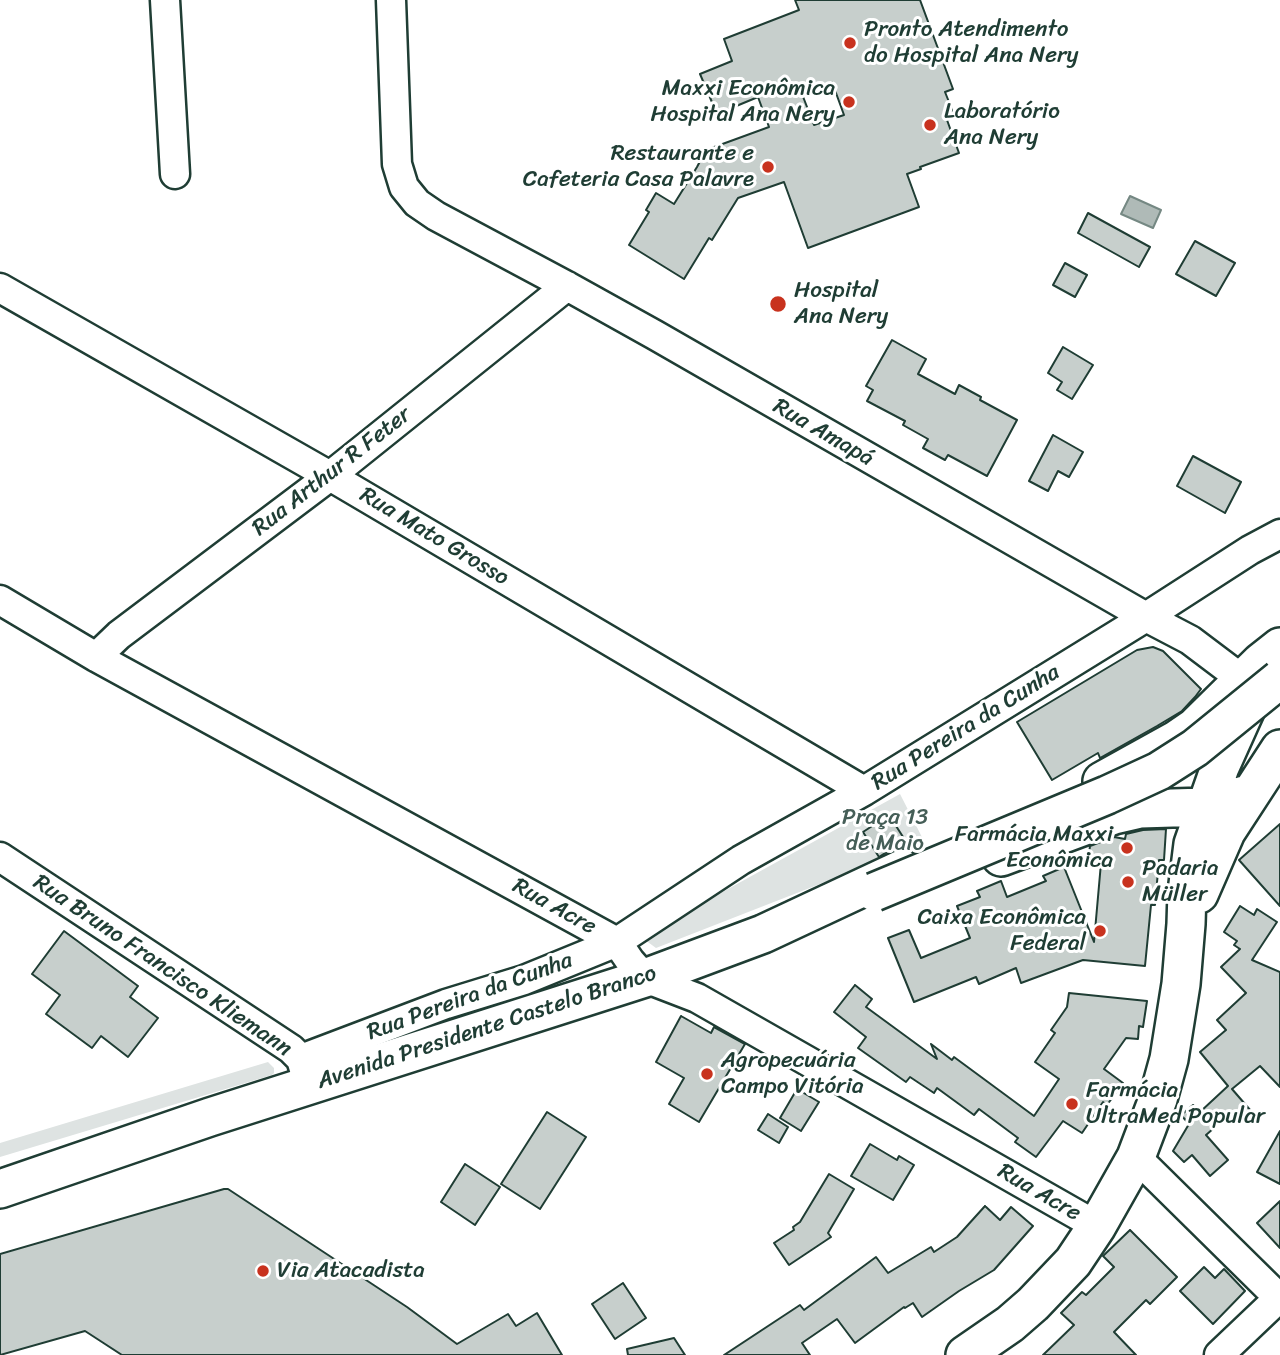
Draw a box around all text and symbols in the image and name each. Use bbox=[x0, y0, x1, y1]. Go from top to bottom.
place label: Pronto Atendimento do Hospital Ana Nery bbox=[864, 16, 1078, 70]
marker: Pronto Atendimento do Hospital Ana Nery bbox=[842, 35, 858, 51]
place label: Maxxi Econômica Hospital Ana Nery bbox=[650, 75, 835, 129]
marker: Maxxi Econômica Hospital Ana Nery bbox=[841, 94, 857, 110]
place label: Laboratório Ana Nery bbox=[944, 98, 1060, 152]
marker: Laboratório Ana Nery bbox=[922, 117, 938, 133]
place label: Restaurante e Cafeteria Casa Palavre bbox=[523, 140, 754, 194]
marker: Restaurante e Cafeteria Casa Palavre bbox=[760, 159, 776, 175]
place label: Hospital Ana Nery bbox=[794, 277, 888, 331]
marker: Hospital Ana Nery bbox=[768, 294, 788, 314]
street label: Rua Amapá bbox=[768, 393, 878, 473]
street label: Rua Arthur R Feter bbox=[247, 401, 417, 543]
street label: Rua Mato Grosso bbox=[354, 482, 514, 592]
street label: Rua Pereira da Cunha bbox=[867, 659, 1065, 797]
park label: Praça 13 de Maio bbox=[842, 804, 928, 858]
place label: Farmácia Maxxi Econômica bbox=[955, 821, 1113, 875]
marker: Farmácia Maxxi Econômica bbox=[1119, 840, 1135, 856]
place label: Padaria Müller bbox=[1142, 855, 1218, 909]
street label: Rua Bruno Francisco Kliemann bbox=[27, 869, 297, 1063]
street label: Rua Acre bbox=[507, 873, 601, 941]
marker: Padaria Müller bbox=[1120, 874, 1136, 890]
place label: Caixa Econômica Federal bbox=[917, 904, 1086, 958]
marker: Caixa Econômica Federal bbox=[1092, 923, 1108, 939]
street label: Rua Pereira da Cunha bbox=[364, 947, 576, 1047]
street label: Avenida Presidente Castelo Branco bbox=[314, 960, 660, 1096]
place label: Agropecuária Campo Vitória bbox=[721, 1047, 863, 1101]
marker: Agropecuária Campo Vitória bbox=[699, 1066, 715, 1082]
place label: Farmácia UltraMed Popular bbox=[1086, 1077, 1265, 1131]
marker: Farmácia UltraMed Popular bbox=[1064, 1096, 1080, 1112]
street label: Rua Acre bbox=[992, 1158, 1086, 1228]
place label: Via Atacadista bbox=[277, 1257, 425, 1285]
marker: Via Atacadista bbox=[255, 1263, 271, 1279]

